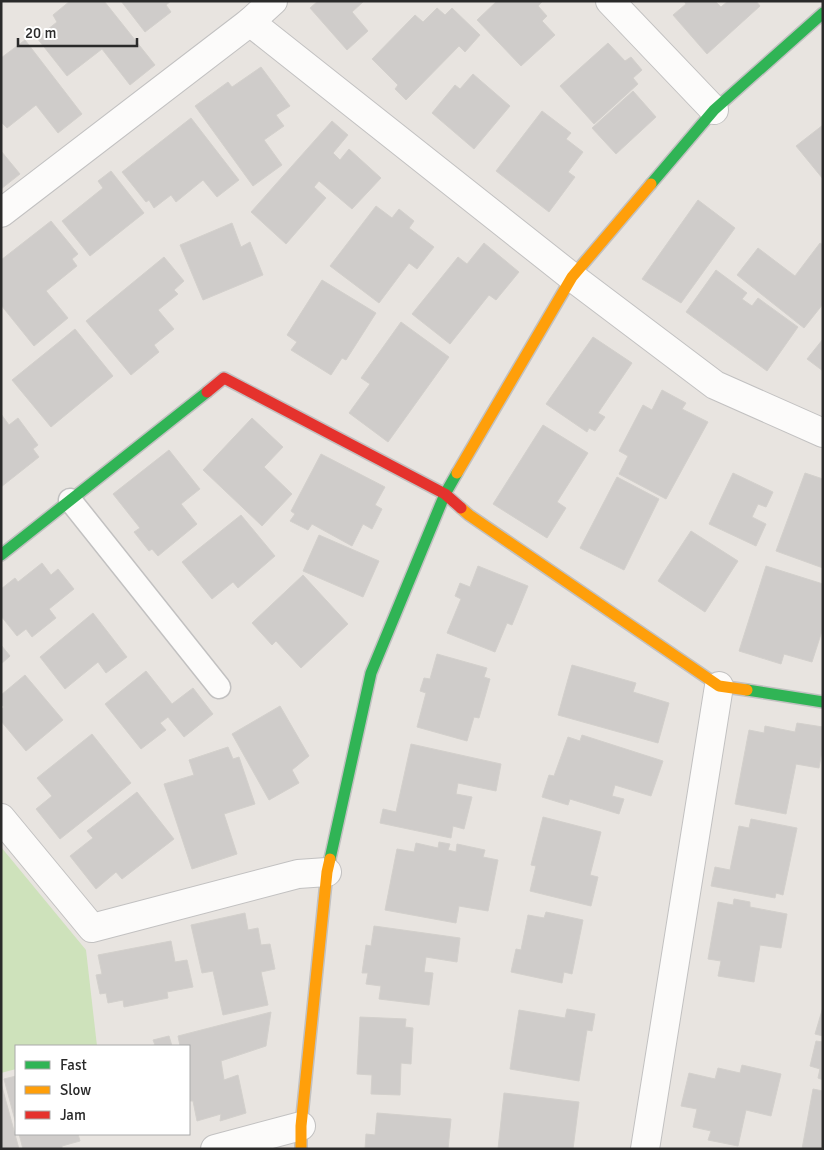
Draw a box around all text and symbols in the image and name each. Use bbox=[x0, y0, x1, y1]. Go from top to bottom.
scale bar bbox=[18, 15, 136, 47]
text: 20 m bbox=[25, 24, 56, 42]
legend bbox=[15, 1045, 190, 1135]
text: Fast bbox=[60, 1056, 87, 1074]
text: Slow bbox=[60, 1081, 91, 1099]
text: Jam bbox=[60, 1106, 86, 1124]

